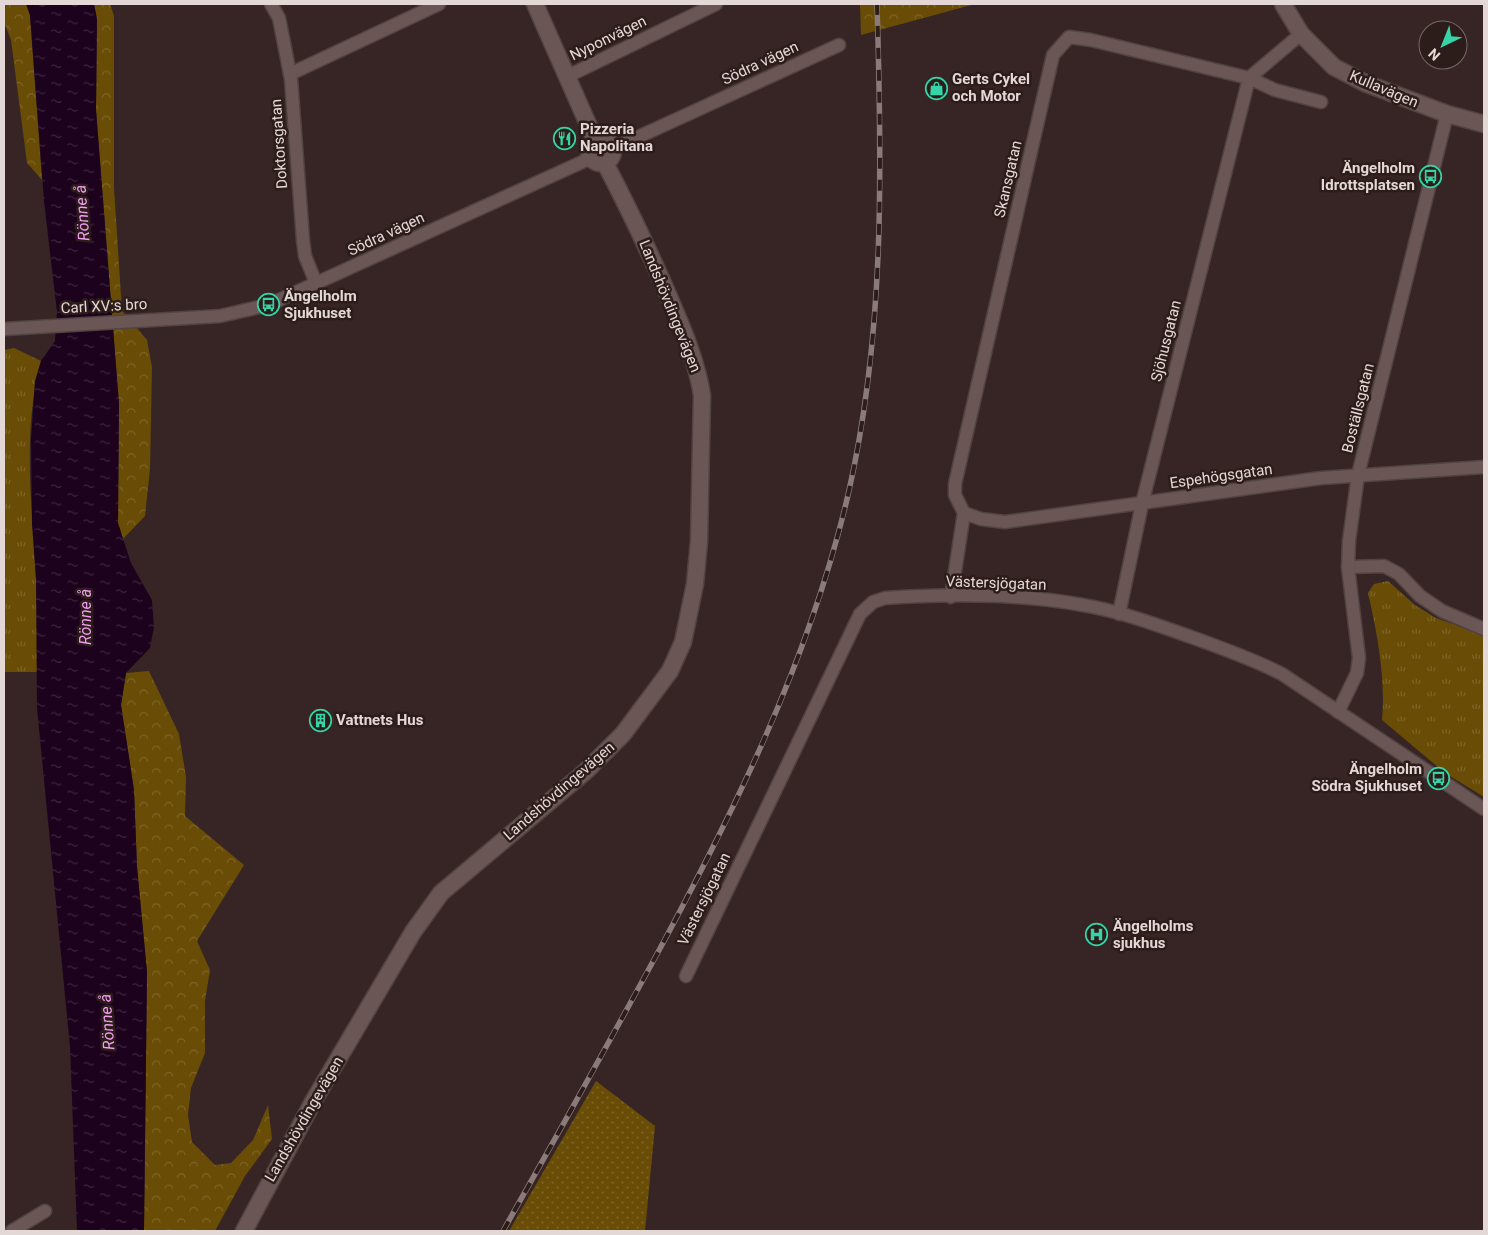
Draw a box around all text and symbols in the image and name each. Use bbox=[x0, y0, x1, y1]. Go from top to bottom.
street label: Nyponvägen bbox=[567, 12, 649, 64]
north arrow bbox=[1418, 20, 1468, 70]
street label: Södra vägen bbox=[719, 37, 801, 89]
text: N bbox=[1425, 45, 1443, 64]
street label: Kullavägen bbox=[1347, 66, 1421, 112]
place label: Gerts Cykel och Motor bbox=[952, 70, 1030, 105]
shop icon: Gerts Cykel och Motor bbox=[924, 76, 948, 100]
street label: Doktorsgatan bbox=[267, 98, 291, 190]
place label: Pizzeria Napolitana bbox=[580, 120, 653, 155]
restaurant icon: Pizzeria Napolitana bbox=[552, 126, 576, 150]
street label: Skansgatan bbox=[990, 139, 1026, 219]
place label: Ängelholm Idrottsplatsen bbox=[1321, 159, 1415, 194]
bus stop icon: Ängelholm Idrottsplatsen bbox=[1419, 165, 1443, 189]
water label: Rönne å bbox=[71, 184, 93, 242]
street label: Södra vägen bbox=[345, 208, 427, 260]
street label: Landshövdingevägen bbox=[635, 237, 705, 375]
place label: Ängelholm Sjukhuset bbox=[284, 287, 357, 322]
bus stop icon: Ängelholm Sjukhuset bbox=[256, 293, 280, 317]
street label: Carl XV:s bro bbox=[60, 295, 148, 317]
street label: Sjöhusgatan bbox=[1147, 298, 1185, 384]
street label: Boställsgatan bbox=[1338, 361, 1378, 455]
street label: Espehögsgatan bbox=[1168, 460, 1274, 492]
street label: Västersjögatan bbox=[945, 572, 1047, 594]
water label: Rönne å bbox=[76, 589, 95, 645]
building icon: Vattnets Hus bbox=[308, 708, 332, 732]
place label: Vattnets Hus bbox=[336, 711, 424, 729]
street label: Landshövdingevägen bbox=[500, 738, 618, 844]
place label: Ängelholm Södra Sjukhuset bbox=[1312, 760, 1422, 795]
bus stop icon: Ängelholm Södra Sjukhuset bbox=[1426, 766, 1450, 790]
street label: Västersjögatan bbox=[674, 850, 734, 948]
place label: Ängelholms sjukhus bbox=[1113, 917, 1194, 952]
hospital icon: Ängelholms sjukhus bbox=[1085, 923, 1109, 947]
water label: Rönne å bbox=[96, 993, 118, 1051]
street label: Landshövdingevägen bbox=[261, 1053, 347, 1185]

